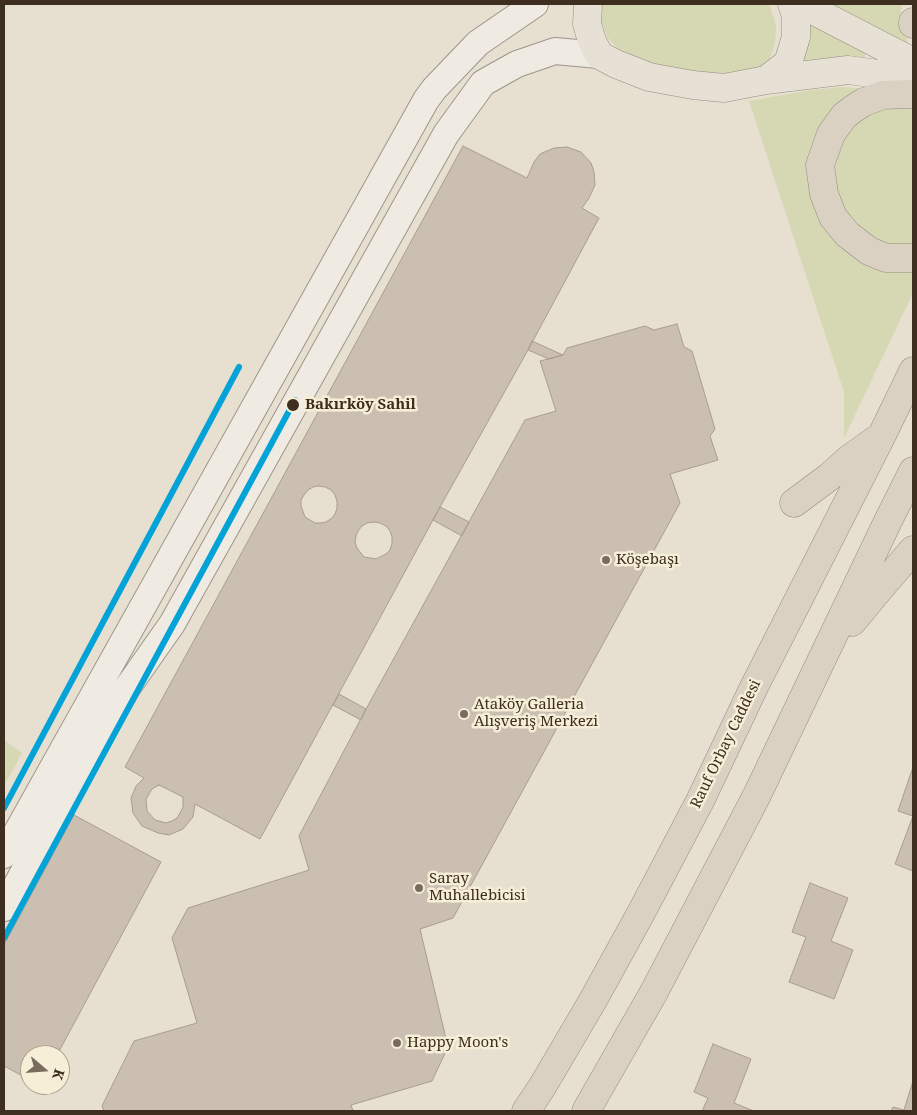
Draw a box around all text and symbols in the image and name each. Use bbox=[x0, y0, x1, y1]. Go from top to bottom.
place label: Bakırköy Sahil bbox=[305, 396, 416, 414]
marker: Bakırköy Sahil bbox=[285, 397, 301, 413]
place label: Köşebaşı bbox=[616, 551, 679, 569]
marker: Köşebaşı bbox=[600, 554, 612, 566]
street label: Rauf Orbay Caddesi bbox=[687, 677, 765, 811]
place label: Ataköy Galleria Alışveriş Merkezi bbox=[474, 696, 598, 731]
marker: Ataköy Galleria Alışveriş Merkezi bbox=[458, 708, 470, 720]
place label: Saray Muhallebicisi bbox=[429, 870, 526, 905]
marker: Saray Muhallebicisi bbox=[413, 882, 425, 894]
place label: Happy Moon's bbox=[407, 1034, 508, 1052]
marker: Happy Moon's bbox=[391, 1037, 403, 1049]
north arrow bbox=[20, 1045, 70, 1095]
text: K bbox=[48, 1067, 69, 1082]

